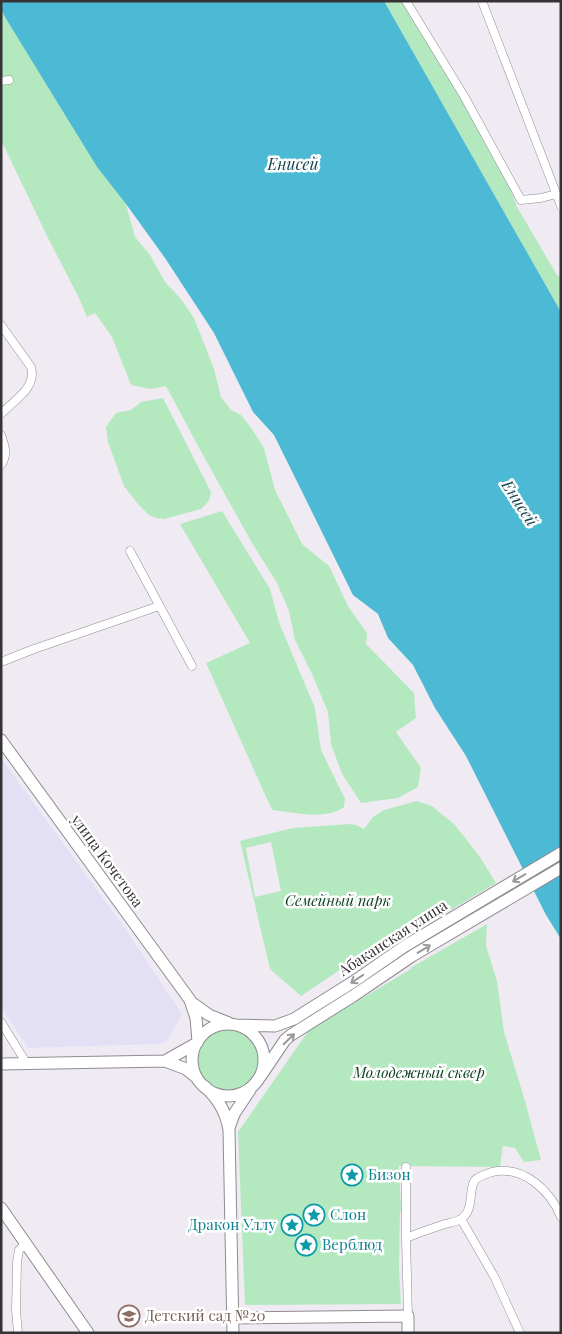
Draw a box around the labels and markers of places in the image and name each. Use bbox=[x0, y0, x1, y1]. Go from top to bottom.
place icon: Бизон bbox=[340, 1163, 364, 1187]
place label: Бизон bbox=[368, 1164, 411, 1184]
place icon: Слон bbox=[302, 1203, 326, 1227]
place label: Слон bbox=[330, 1204, 366, 1224]
place icon: Дракон Уллу bbox=[280, 1213, 304, 1237]
place label: Дракон Уллу bbox=[188, 1214, 276, 1234]
place icon: Верблюд bbox=[294, 1233, 318, 1257]
place label: Верблюд bbox=[322, 1234, 382, 1254]
school or university icon: Детский сад №20 bbox=[117, 1304, 141, 1328]
place label: Детский сад №20 bbox=[145, 1305, 266, 1325]

